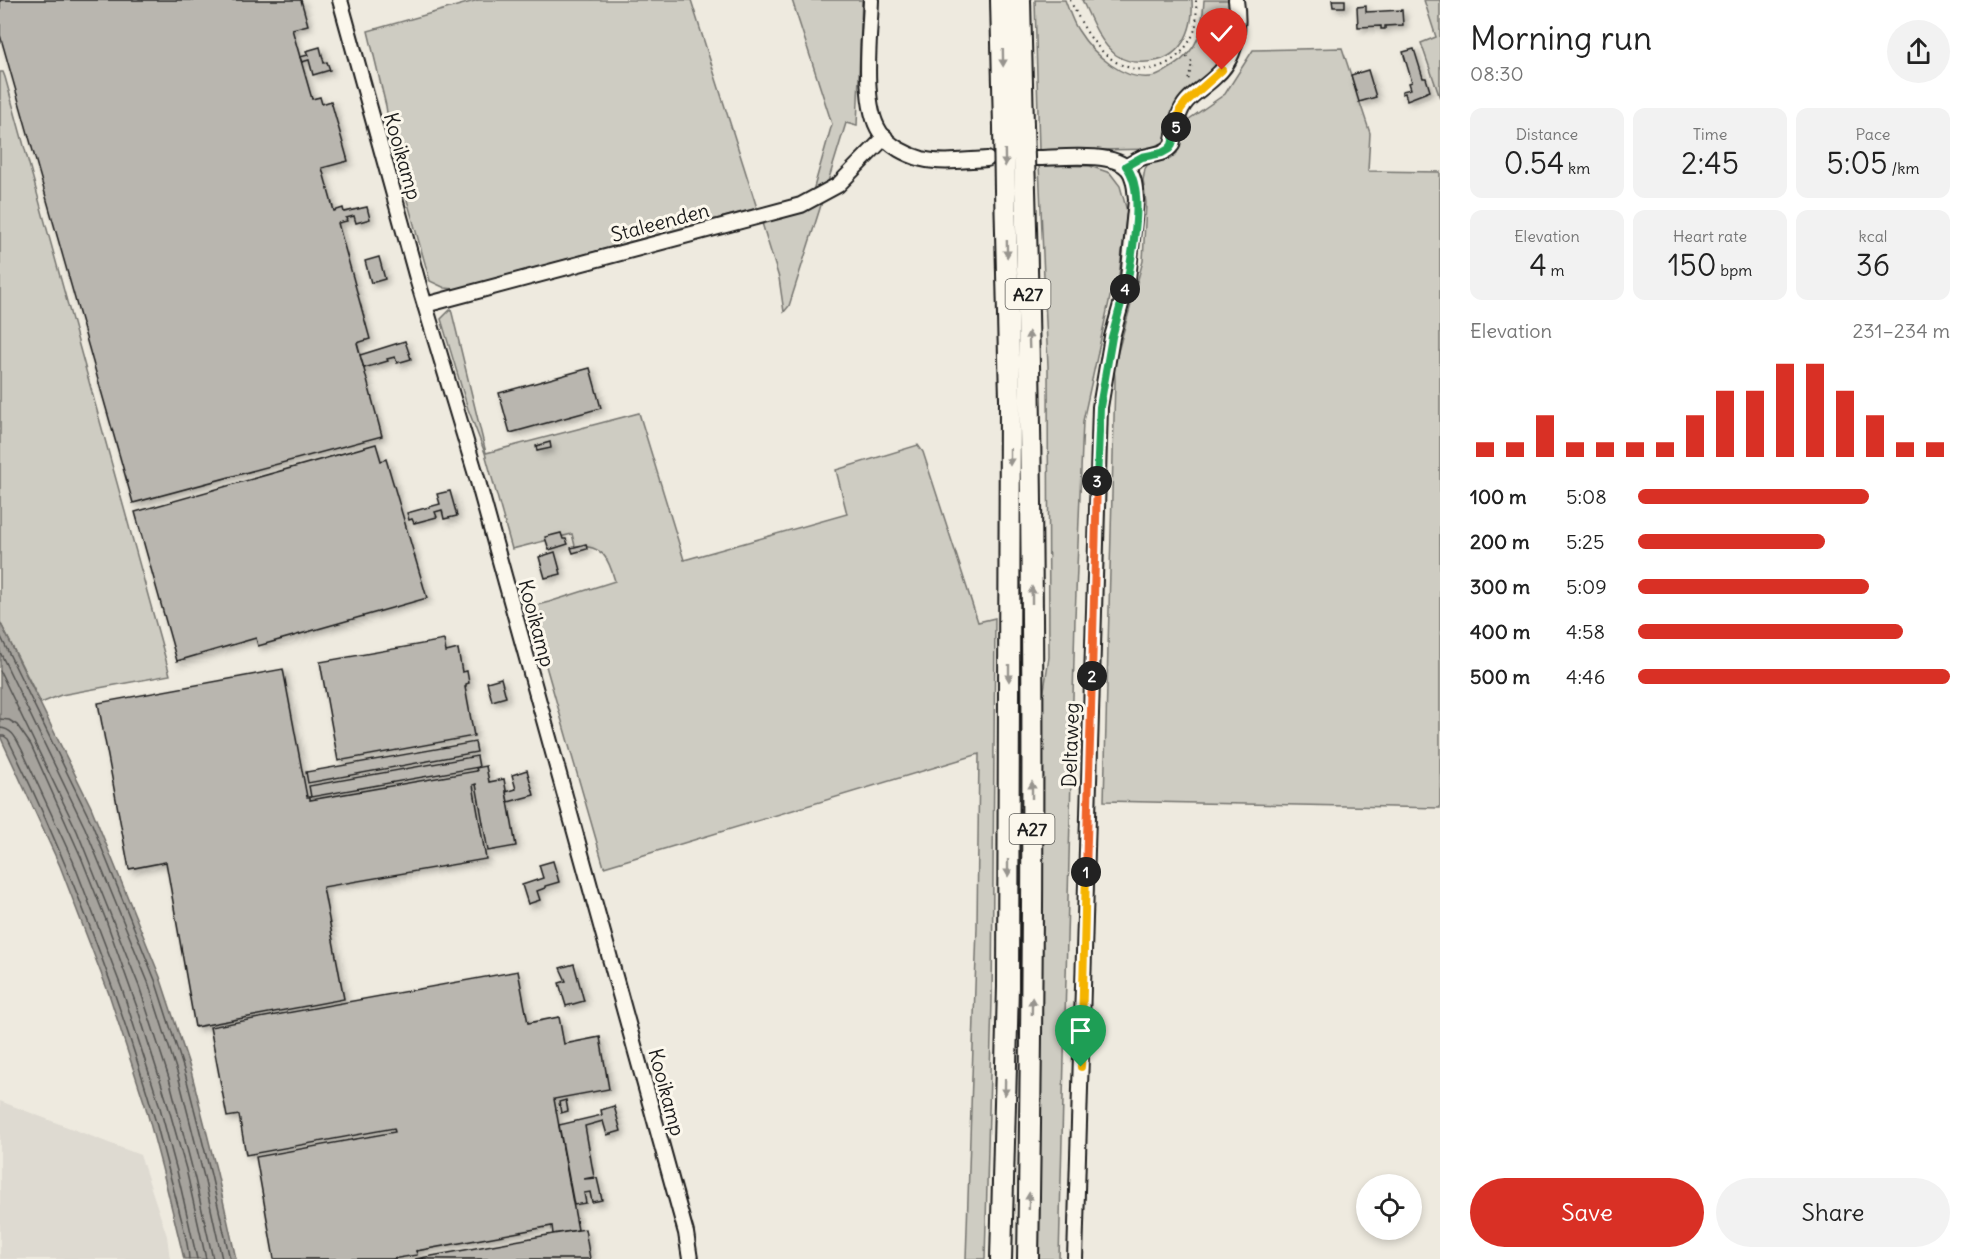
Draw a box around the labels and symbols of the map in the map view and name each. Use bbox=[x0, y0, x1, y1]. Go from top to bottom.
pin bbox=[1196, 8, 1247, 70]
one-way arrow bbox=[998, 49, 1007, 68]
street label: Kooikamp bbox=[379, 110, 427, 202]
pin: 5 bbox=[1161, 112, 1191, 142]
one-way arrow bbox=[1000, 149, 1009, 168]
street label: Staleenden bbox=[608, 197, 712, 247]
one-way arrow bbox=[1002, 239, 1011, 258]
pin: 4 bbox=[1110, 274, 1140, 304]
road number: A27 bbox=[1006, 279, 1050, 309]
one-way arrow bbox=[1025, 331, 1034, 350]
one-way arrow bbox=[1005, 448, 1015, 467]
pin: 3 bbox=[1082, 466, 1112, 496]
street label: Kooikamp bbox=[513, 577, 561, 669]
one-way arrow bbox=[1027, 585, 1037, 604]
pin: 2 bbox=[1077, 661, 1107, 691]
one-way arrow bbox=[1004, 664, 1014, 683]
street label: Deltaweg bbox=[1056, 702, 1084, 788]
one-way arrow bbox=[1027, 780, 1037, 799]
road number: A27 bbox=[1010, 814, 1054, 844]
pin: 1 bbox=[1071, 857, 1101, 887]
one-way arrow bbox=[1003, 859, 1013, 878]
one-way arrow bbox=[1028, 996, 1037, 1015]
pin bbox=[1055, 1005, 1106, 1067]
street label: Kooikamp bbox=[643, 1046, 691, 1138]
one-way arrow bbox=[1000, 1078, 1010, 1097]
one-way arrow bbox=[1024, 1191, 1034, 1210]

